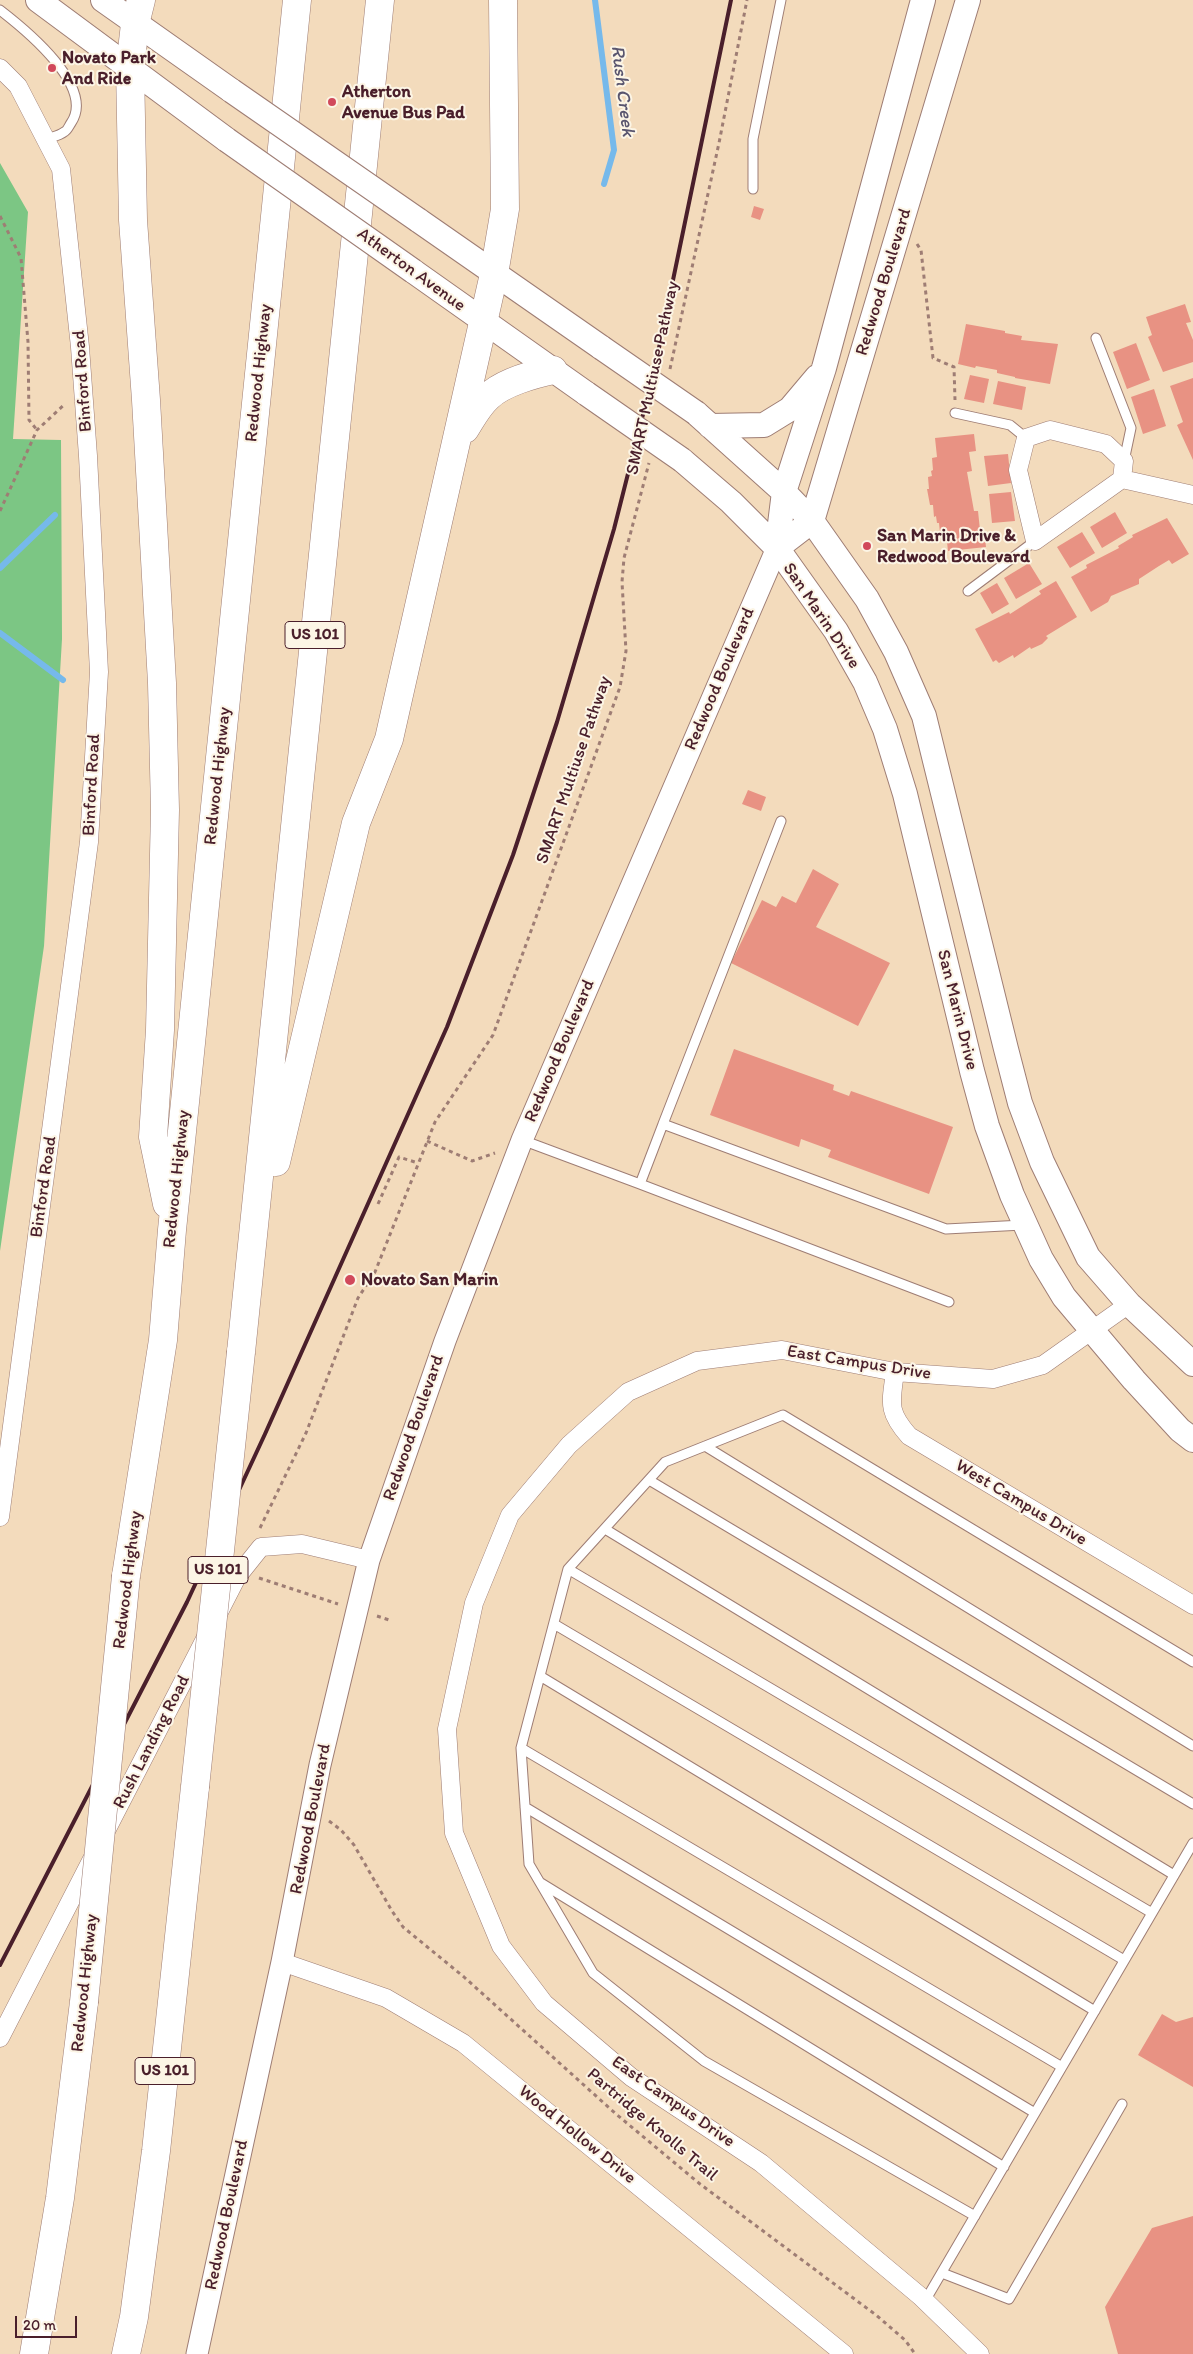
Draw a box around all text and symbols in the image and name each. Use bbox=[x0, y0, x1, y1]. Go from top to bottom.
water label: Rush Creek bbox=[605, 44, 639, 138]
place label: Novato Park And Ride bbox=[62, 47, 156, 90]
marker: Novato Park And Ride bbox=[46, 62, 58, 74]
place label: Atherton Avenue Bus Pad bbox=[342, 81, 465, 124]
marker: Atherton Avenue Bus Pad bbox=[326, 96, 338, 108]
street label: Redwood Boulevard bbox=[851, 206, 917, 358]
street label: Atherton Avenue bbox=[352, 223, 470, 317]
street label: SMART Multiuse Pathway bbox=[622, 279, 684, 477]
street label: Redwood Highway bbox=[241, 303, 277, 443]
street label: Binford Road bbox=[69, 329, 97, 433]
place label: San Marin Drive & Redwood Boulevard bbox=[877, 525, 1030, 568]
marker: San Marin Drive & Redwood Boulevard bbox=[861, 540, 873, 552]
street label: San Marin Drive bbox=[778, 559, 864, 673]
street label: Redwood Boulevard bbox=[680, 604, 760, 754]
road number: US 101 bbox=[285, 622, 345, 648]
street label: SMART Multiuse Pathway bbox=[532, 673, 616, 867]
street label: Redwood Highway bbox=[200, 706, 236, 846]
street label: Binford Road bbox=[79, 733, 105, 837]
street label: San Marin Drive bbox=[932, 948, 982, 1072]
street label: Redwood Boulevard bbox=[520, 976, 600, 1126]
street label: Redwood Highway bbox=[159, 1109, 195, 1249]
street label: Binford Road bbox=[26, 1135, 62, 1239]
place label: Novato San Marin bbox=[361, 1269, 498, 1291]
marker: Novato San Marin bbox=[343, 1273, 357, 1287]
street label: East Campus Drive bbox=[785, 1341, 933, 1385]
street label: Redwood Boulevard bbox=[379, 1352, 449, 1504]
street label: West Campus Drive bbox=[951, 1455, 1091, 1551]
street label: Redwood Highway bbox=[109, 1510, 147, 1650]
road number: US 101 bbox=[188, 1556, 248, 1584]
street label: Rush Landing Road bbox=[109, 1672, 195, 1812]
street label: Redwood Boulevard bbox=[286, 1742, 336, 1896]
street label: Redwood Highway bbox=[67, 1913, 103, 2053]
street label: East Campus Drive bbox=[607, 2051, 739, 2153]
road number: US 101 bbox=[135, 2058, 195, 2084]
street label: Partridge Knolls Trail bbox=[582, 2064, 722, 2186]
street label: Wood Hollow Drive bbox=[514, 2081, 640, 2189]
street label: Redwood Boulevard bbox=[201, 2138, 253, 2292]
scale bar bbox=[18, 2306, 80, 2338]
text: 20 m bbox=[23, 2316, 56, 2334]

